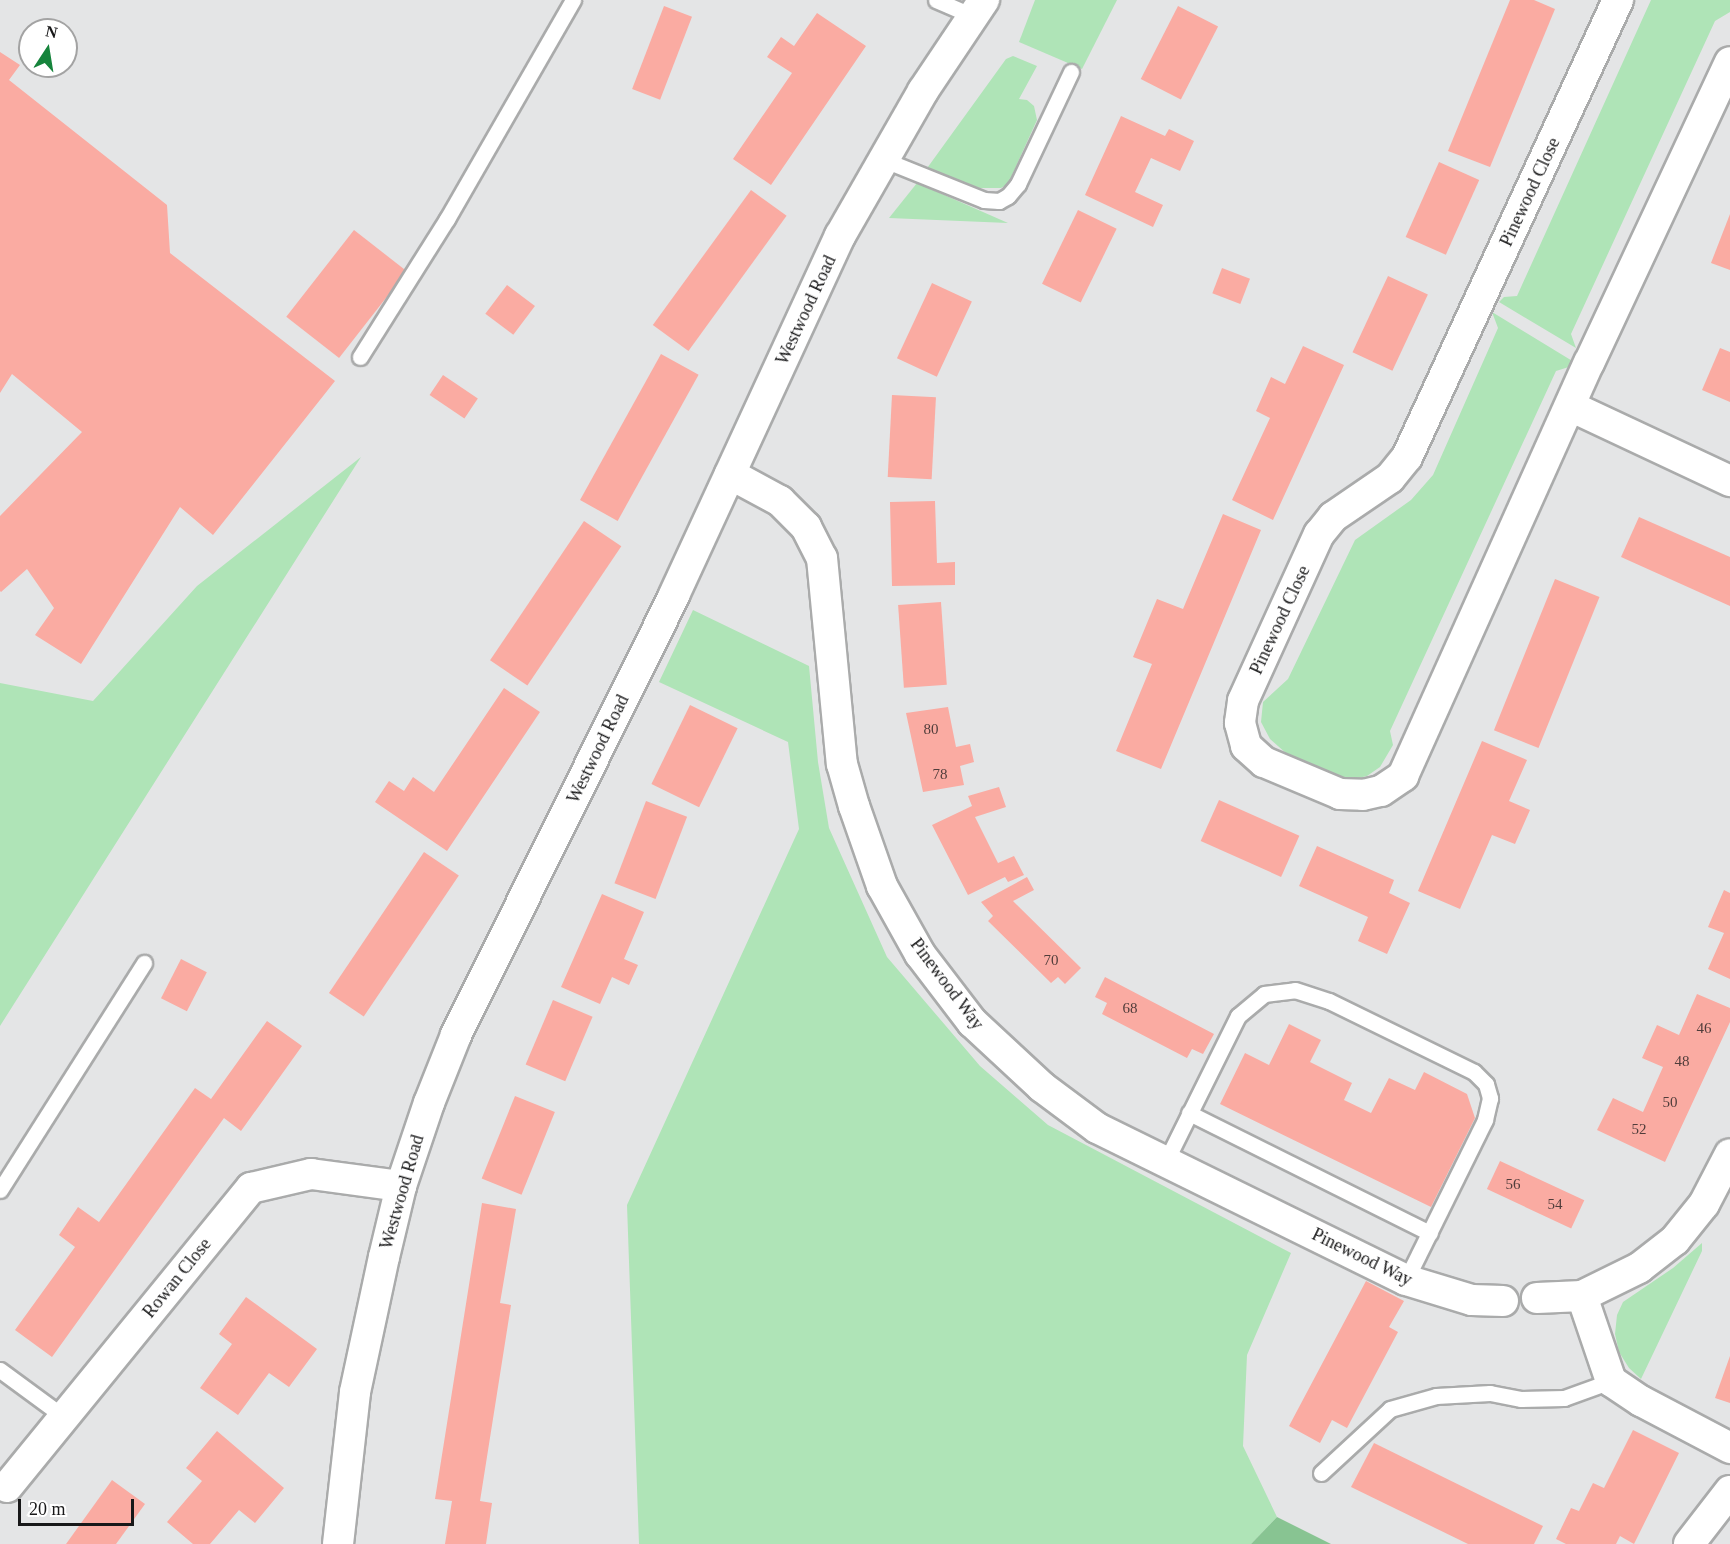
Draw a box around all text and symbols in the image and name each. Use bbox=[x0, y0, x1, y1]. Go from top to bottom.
north arrow bbox=[18, 18, 78, 78]
text: N bbox=[44, 22, 59, 41]
street label: Pinewood Close bbox=[1495, 134, 1565, 250]
street label: Westwood Road bbox=[771, 252, 841, 368]
street label: Pinewood Close bbox=[1245, 562, 1315, 678]
street label: Westwood Road bbox=[562, 691, 634, 807]
house number: 80 bbox=[924, 721, 938, 739]
house number: 78 bbox=[932, 766, 948, 784]
street label: Pinewood Way bbox=[906, 934, 988, 1034]
house number: 70 bbox=[1044, 952, 1058, 970]
house number: 68 bbox=[1122, 1000, 1138, 1018]
house number: 46 bbox=[1696, 1020, 1712, 1038]
house number: 48 bbox=[1674, 1053, 1690, 1071]
house number: 50 bbox=[1662, 1094, 1678, 1112]
house number: 52 bbox=[1632, 1121, 1646, 1139]
street label: Westwood Road bbox=[375, 1132, 429, 1252]
house number: 56 bbox=[1506, 1176, 1520, 1194]
house number: 54 bbox=[1548, 1196, 1562, 1214]
street label: Pinewood Way bbox=[1308, 1223, 1416, 1291]
street label: Rowan Close bbox=[138, 1234, 216, 1322]
scale bar bbox=[21, 1487, 136, 1525]
text: 20 m bbox=[29, 1499, 66, 1519]

